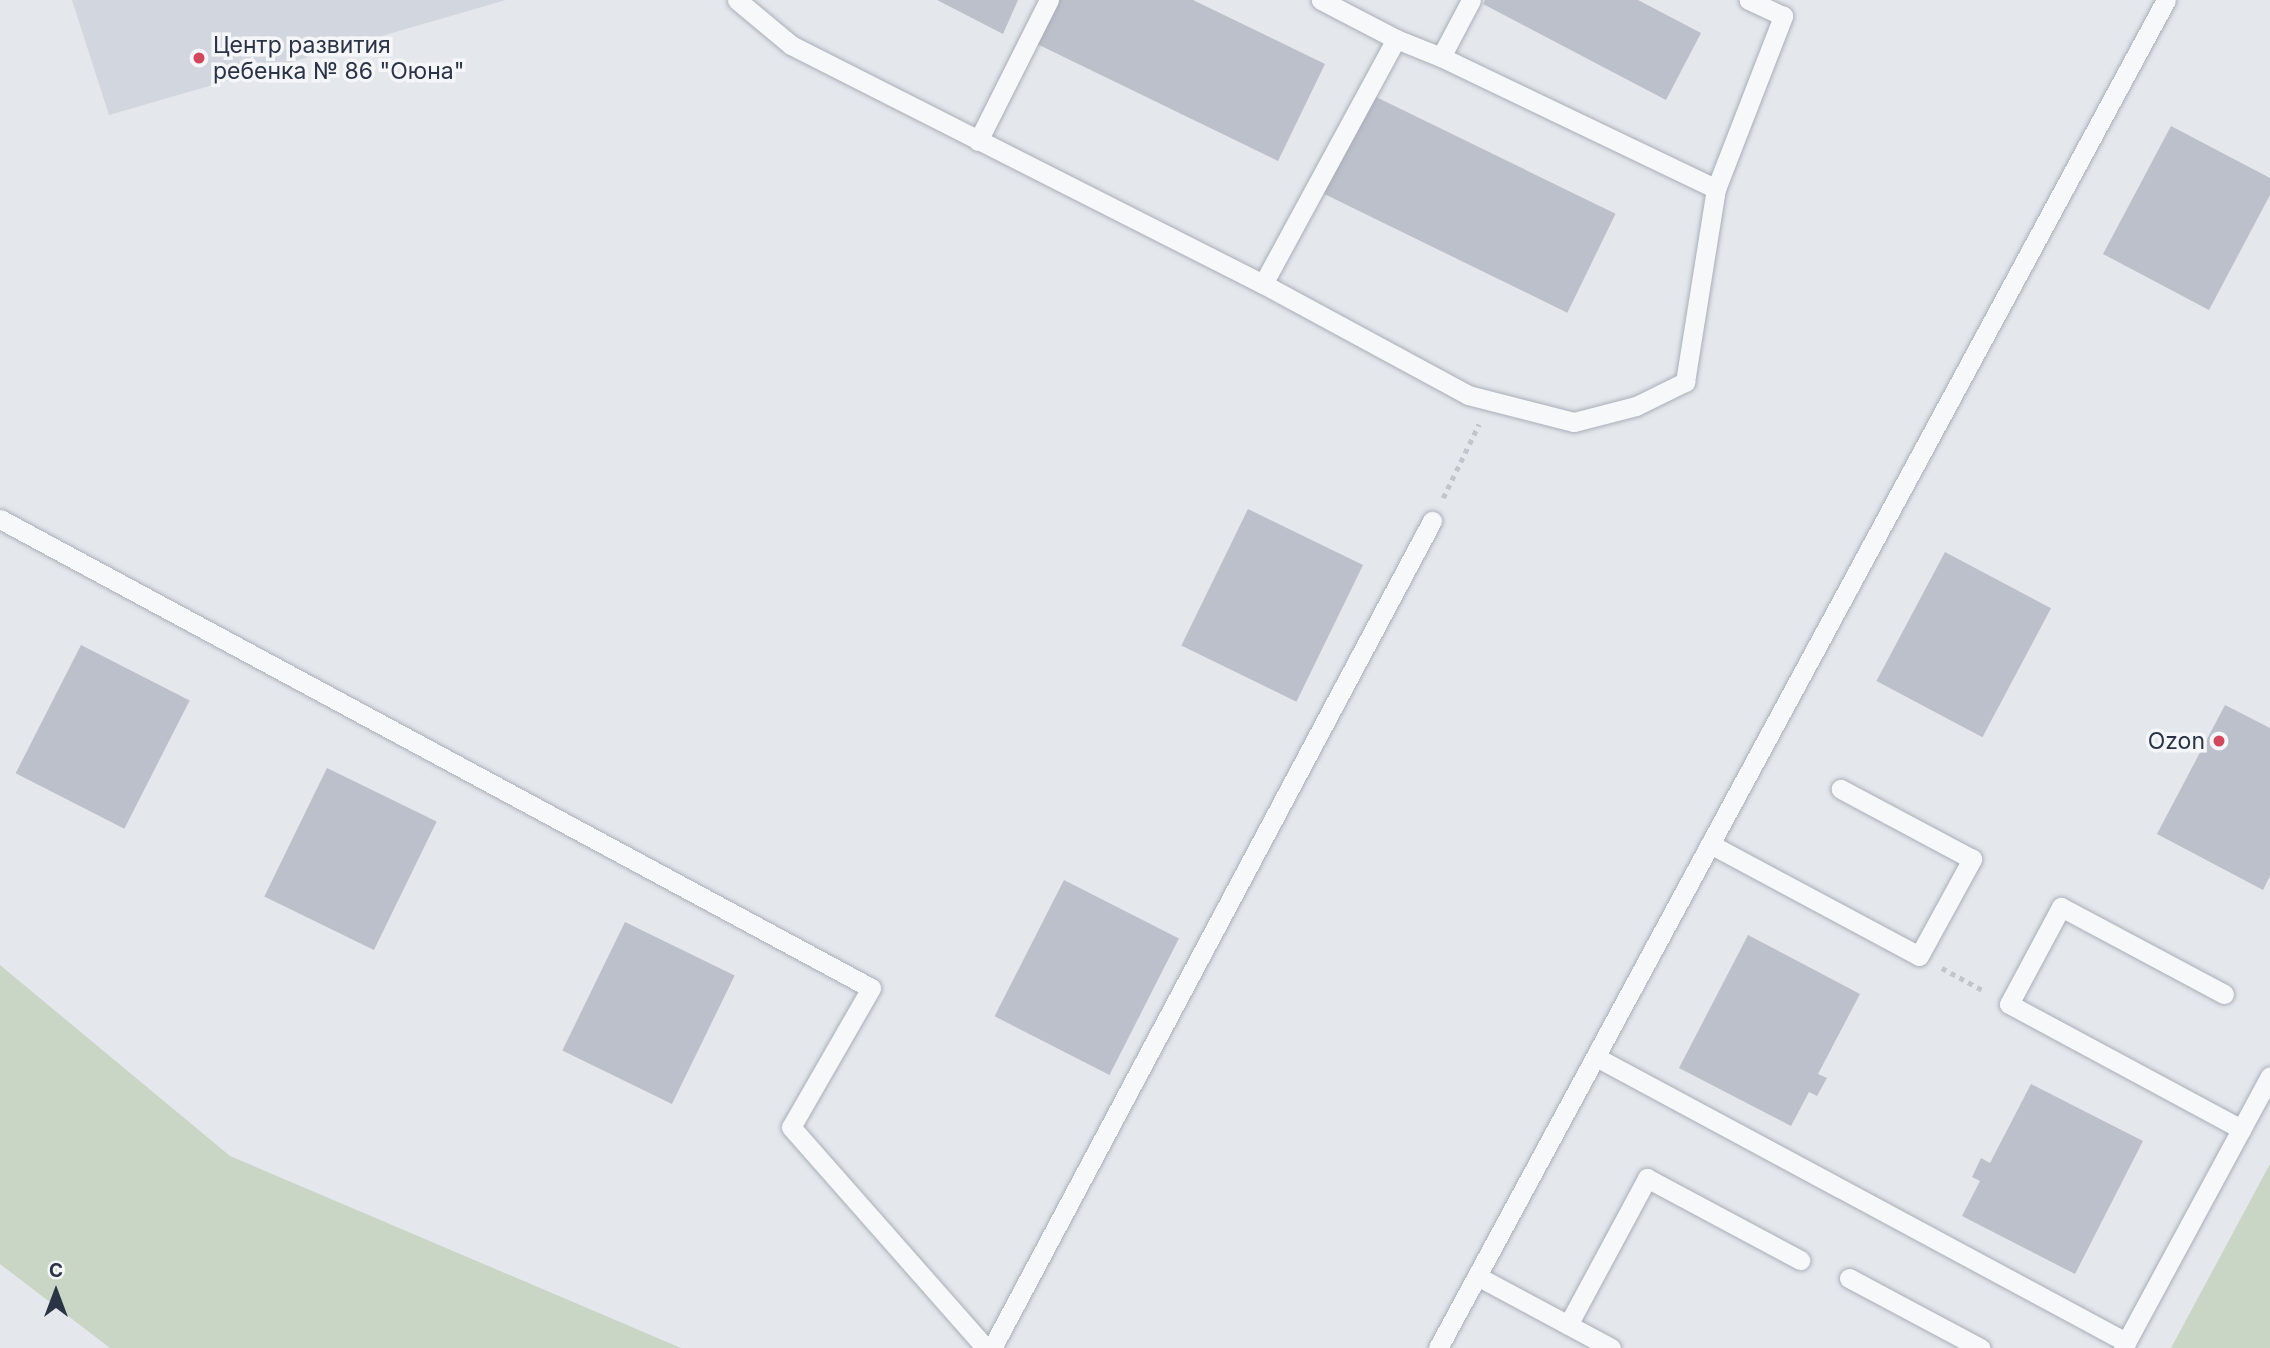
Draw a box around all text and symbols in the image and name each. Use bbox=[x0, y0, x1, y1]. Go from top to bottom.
place label: Центр развития ребенка № 86 "Оюна" bbox=[213, 31, 464, 85]
marker: Центр развития ребенка № 86 "Оюна" bbox=[191, 50, 207, 66]
place label: Ozon bbox=[2148, 727, 2205, 755]
marker: Ozon bbox=[2211, 733, 2227, 749]
north arrow bbox=[21, 1257, 91, 1327]
text: С bbox=[49, 1259, 63, 1282]

